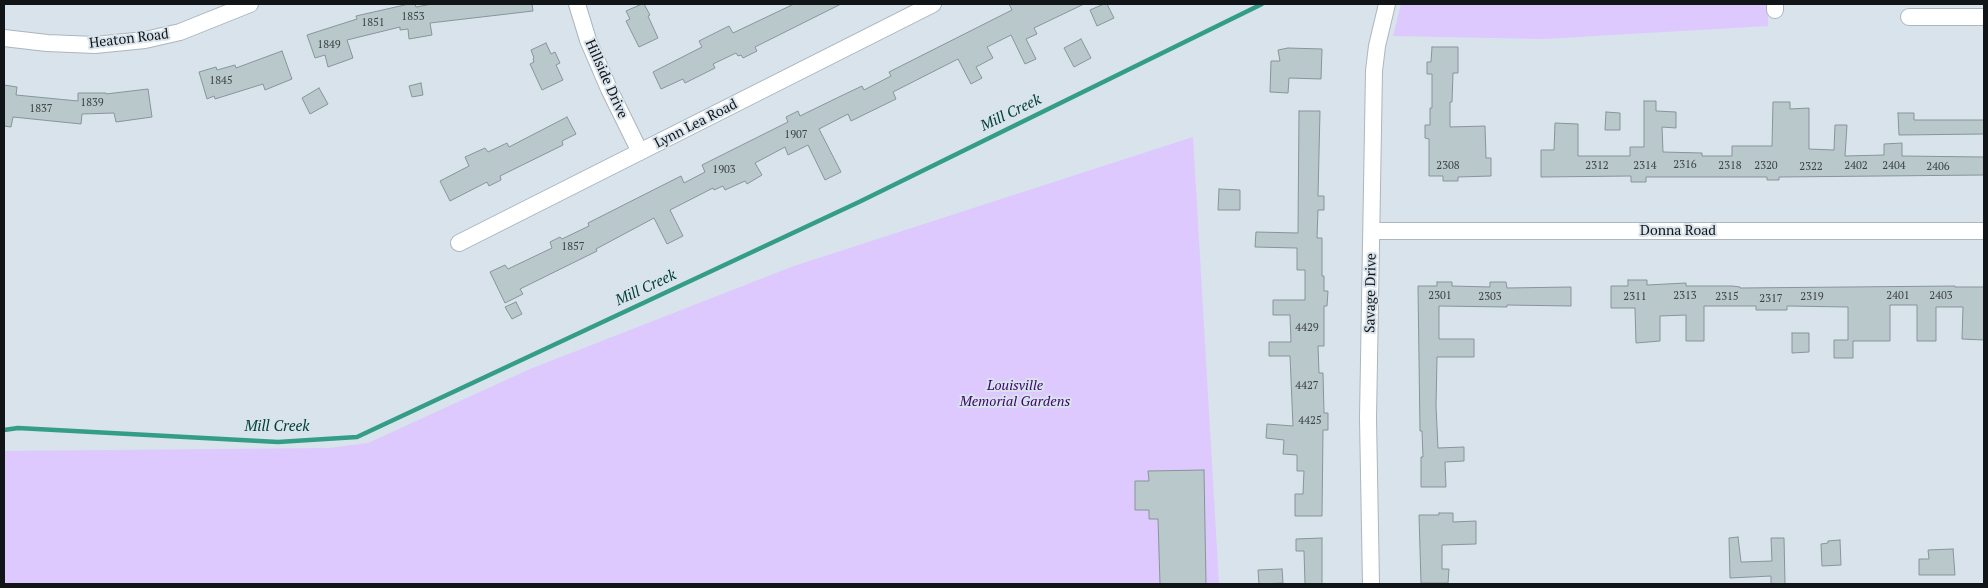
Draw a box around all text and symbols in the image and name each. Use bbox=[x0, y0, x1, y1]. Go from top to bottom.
house number: 1853 bbox=[401, 10, 425, 24]
house number: 1851 bbox=[361, 16, 385, 30]
street label: Heaton Road bbox=[88, 26, 170, 52]
street label: Hillside Drive bbox=[581, 37, 631, 121]
house number: 1849 bbox=[317, 38, 341, 52]
house number: 1845 bbox=[209, 74, 233, 88]
water label: Mill Creek bbox=[978, 91, 1044, 135]
house number: 1839 bbox=[80, 96, 104, 110]
street label: Lynn Lea Road bbox=[652, 96, 740, 152]
house number: 1837 bbox=[29, 102, 53, 116]
house number: 1907 bbox=[784, 128, 808, 142]
house number: 2316 bbox=[1673, 158, 1697, 172]
house number: 2308 bbox=[1436, 159, 1460, 173]
house number: 2312 bbox=[1585, 159, 1609, 173]
house number: 2314 bbox=[1633, 159, 1657, 173]
house number: 2318 bbox=[1718, 159, 1742, 173]
house number: 2320 bbox=[1754, 159, 1778, 173]
house number: 2402 bbox=[1844, 159, 1868, 173]
house number: 2404 bbox=[1882, 159, 1906, 173]
house number: 2322 bbox=[1799, 160, 1823, 174]
house number: 2406 bbox=[1926, 160, 1950, 174]
house number: 1903 bbox=[712, 163, 736, 177]
street label: Donna Road bbox=[1640, 223, 1716, 239]
house number: 1857 bbox=[561, 240, 585, 254]
street label: Savage Drive bbox=[1362, 253, 1380, 333]
water label: Mill Creek bbox=[613, 266, 679, 310]
house number: 2301 bbox=[1428, 289, 1452, 303]
house number: 2313 bbox=[1673, 289, 1697, 303]
house number: 2401 bbox=[1886, 289, 1910, 303]
house number: 2403 bbox=[1929, 289, 1953, 303]
house number: 2303 bbox=[1478, 290, 1502, 304]
house number: 2311 bbox=[1623, 290, 1647, 304]
house number: 2315 bbox=[1715, 290, 1739, 304]
house number: 2319 bbox=[1800, 290, 1824, 304]
house number: 2317 bbox=[1759, 292, 1783, 306]
house number: 4429 bbox=[1295, 321, 1319, 335]
park label: Louisville Memorial Gardens bbox=[960, 378, 1070, 411]
house number: 4427 bbox=[1295, 379, 1319, 393]
house number: 4425 bbox=[1298, 414, 1322, 428]
water label: Mill Creek bbox=[244, 418, 310, 436]

